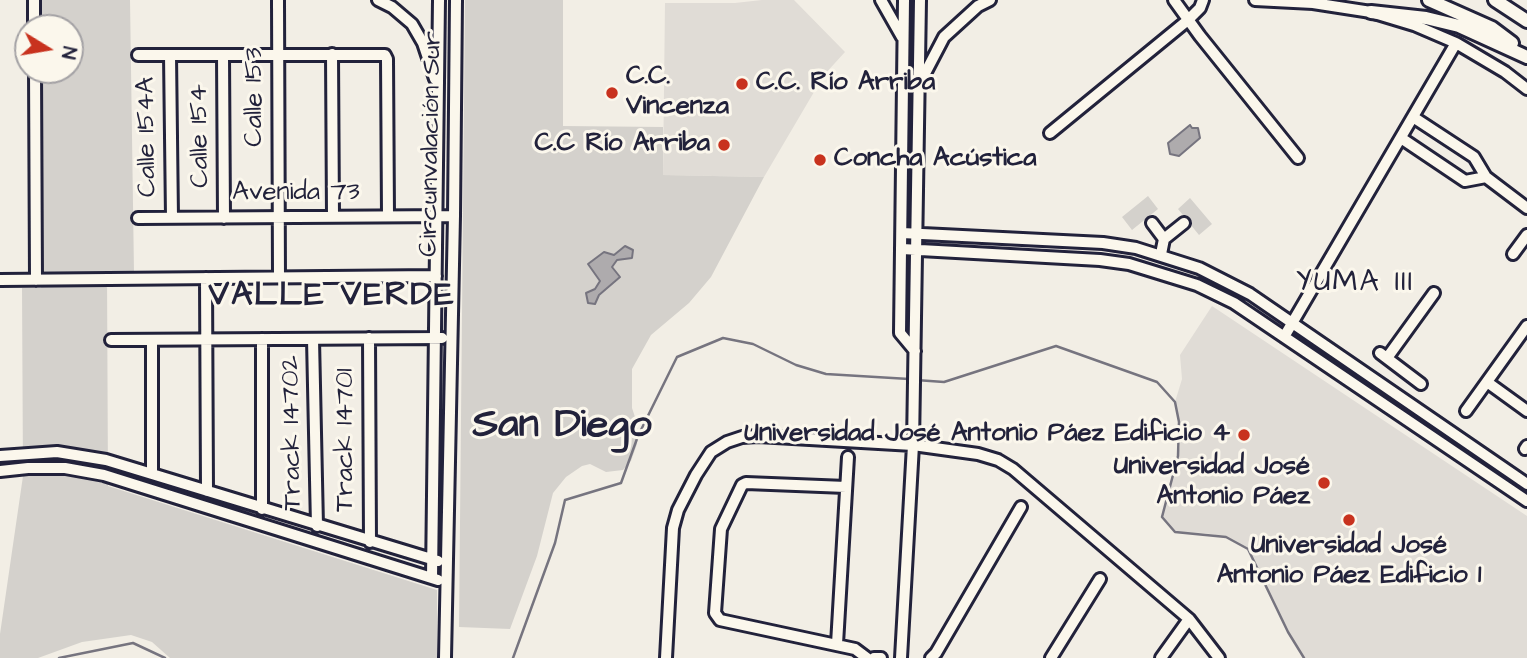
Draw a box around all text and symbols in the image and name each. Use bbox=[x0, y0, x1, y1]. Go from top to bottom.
north arrow bbox=[14, 14, 84, 84]
street label: Circunvalación Sur bbox=[414, 31, 450, 257]
text: N bbox=[54, 44, 83, 61]
street label: Calle 153 bbox=[240, 47, 272, 147]
place label: C.C. Vincenza bbox=[626, 62, 729, 124]
place label: C.C. Río Arriba bbox=[756, 68, 935, 100]
marker: C.C. Río Arriba bbox=[734, 76, 750, 92]
street label: Calle 154A bbox=[131, 77, 165, 197]
street label: Calle 154 bbox=[184, 84, 218, 188]
marker: C.C. Vincenza bbox=[604, 85, 620, 101]
place label: C.C Río Arriba bbox=[534, 129, 710, 161]
marker: C.C Río Arriba bbox=[716, 137, 732, 153]
place label: Concha Acústica bbox=[834, 144, 1036, 176]
marker: Concha Acústica bbox=[812, 152, 828, 168]
street label: Avenida 73 bbox=[232, 178, 360, 210]
district label: YUMA III bbox=[1297, 266, 1413, 302]
district label: VALLE VERDE bbox=[210, 277, 454, 317]
street label: Track 14702 bbox=[276, 355, 310, 511]
street label: Track 14701 bbox=[331, 368, 363, 512]
district label: San Diego bbox=[473, 404, 651, 452]
place label: Universidad José Antonio Páez Edificio 4 bbox=[744, 419, 1230, 451]
marker: Universidad José Antonio Páez Edificio 4 bbox=[1236, 427, 1252, 443]
place label: Universidad José Antonio Páez bbox=[1114, 452, 1310, 514]
marker: Universidad José Antonio Páez bbox=[1316, 475, 1332, 491]
marker: Universidad José Antonio Páez Edificio 1 bbox=[1341, 512, 1357, 528]
place label: Universidad José Antonio Páez Edificio 1 bbox=[1217, 531, 1481, 592]

